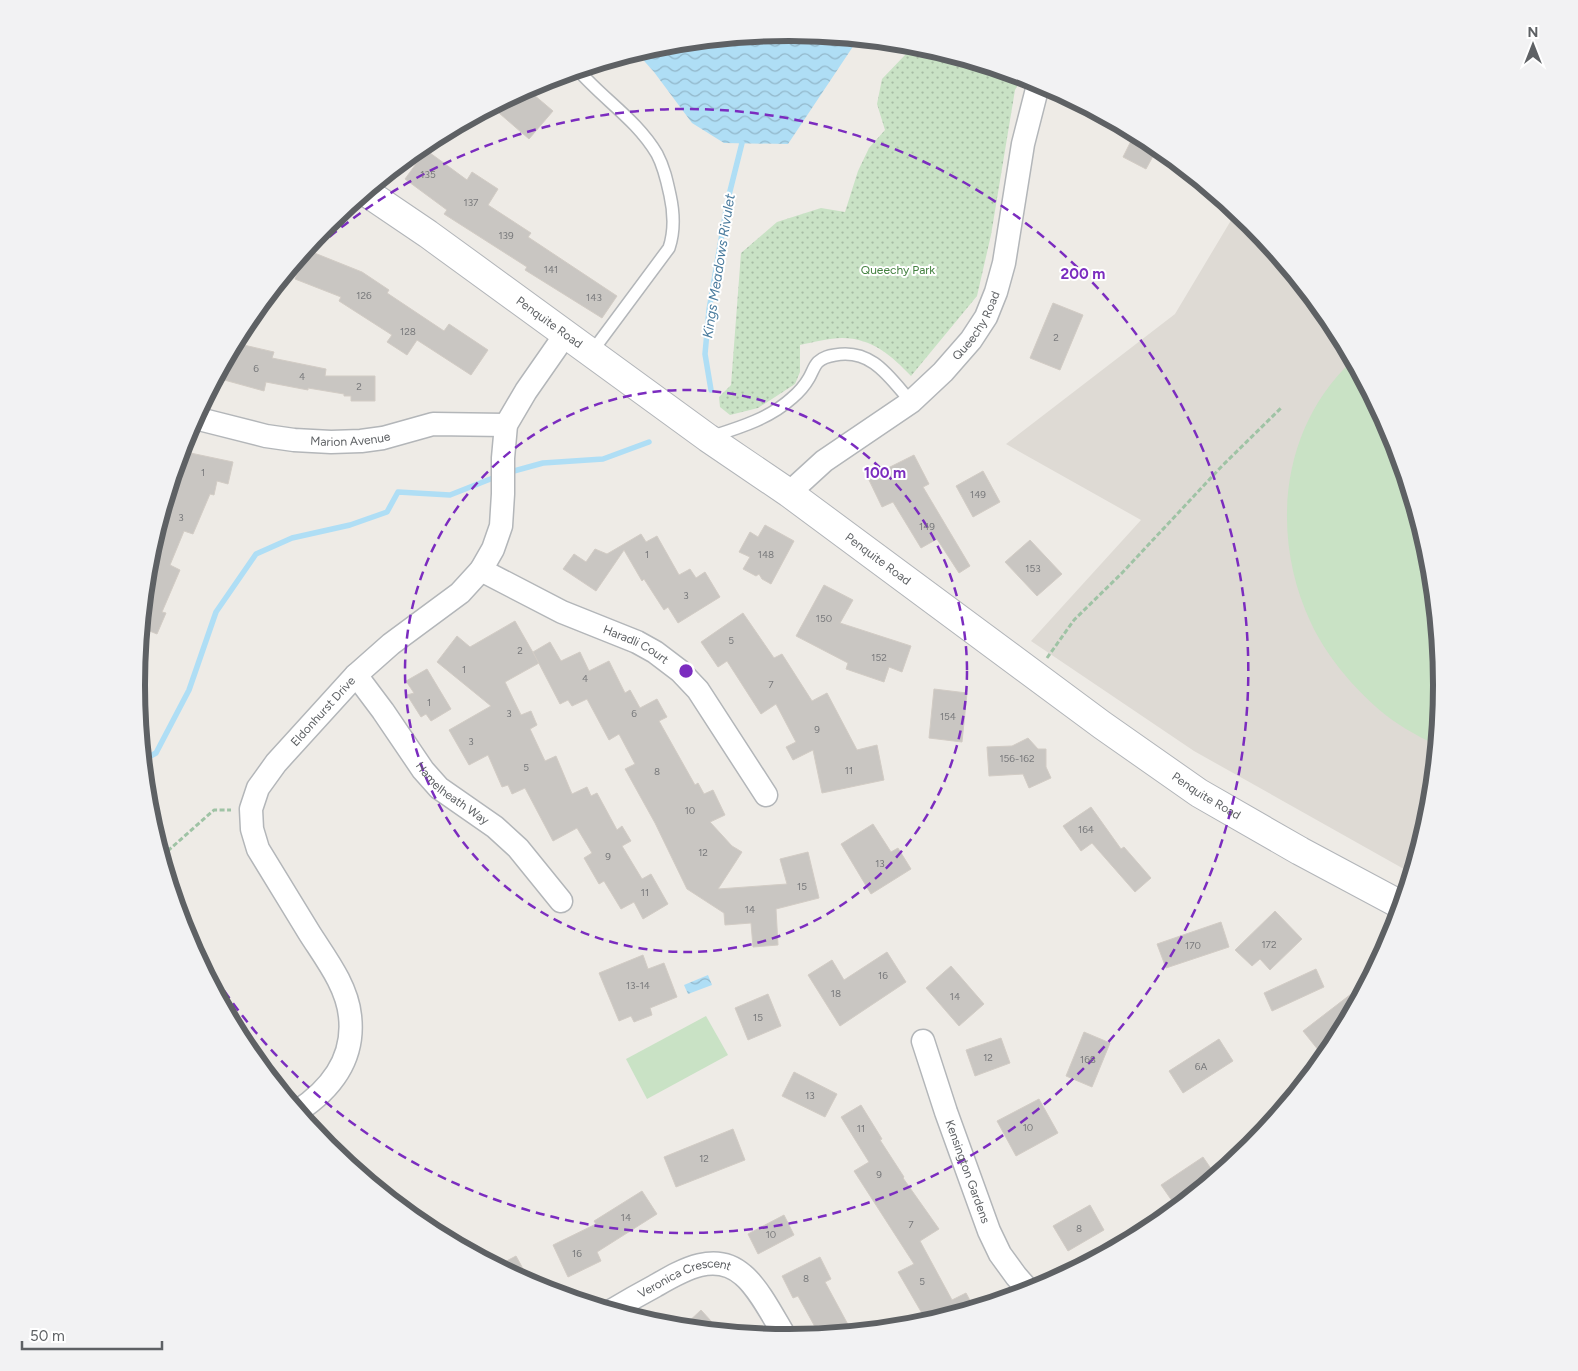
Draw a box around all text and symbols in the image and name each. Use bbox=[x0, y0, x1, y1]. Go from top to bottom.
north arrow bbox=[1508, 20, 1558, 70]
text: N bbox=[1528, 24, 1538, 41]
house number: 135 bbox=[420, 168, 436, 181]
water label: Kings Meadows Rivulet bbox=[699, 192, 739, 339]
house number: 137 bbox=[464, 196, 479, 209]
house number: 139 bbox=[498, 229, 514, 242]
house number: 141 bbox=[544, 263, 558, 276]
park label: Queechy Park bbox=[861, 263, 935, 277]
text: 200 m bbox=[1061, 265, 1105, 283]
house number: 126 bbox=[356, 289, 372, 302]
street label: Queechy Road bbox=[950, 289, 1003, 363]
house number: 143 bbox=[586, 291, 602, 304]
street label: Penquite Road bbox=[514, 294, 585, 351]
house number: 128 bbox=[400, 325, 416, 338]
house number: 2 bbox=[1053, 331, 1059, 344]
house number: 6 bbox=[253, 362, 259, 375]
house number: 4 bbox=[299, 370, 305, 383]
house number: 2 bbox=[356, 380, 362, 393]
street label: Marion Avenue bbox=[310, 429, 392, 449]
text: 100 m bbox=[864, 464, 906, 482]
house number: 1 bbox=[201, 466, 205, 479]
house number: 149 bbox=[970, 488, 986, 501]
house number: 3 bbox=[178, 511, 184, 524]
house number: 149 bbox=[919, 520, 935, 533]
street label: Penquite Road bbox=[842, 530, 914, 588]
house number: 1 bbox=[645, 548, 649, 561]
house number: 148 bbox=[758, 548, 774, 561]
house number: 153 bbox=[1025, 562, 1041, 575]
house number: 3 bbox=[683, 589, 689, 602]
house number: 150 bbox=[816, 612, 832, 625]
street label: Haradli Court bbox=[601, 622, 672, 667]
house number: 5 bbox=[728, 634, 734, 647]
house number: 2 bbox=[517, 644, 523, 657]
house number: 152 bbox=[871, 651, 887, 664]
centre of rings bbox=[677, 662, 695, 680]
house number: 1 bbox=[462, 663, 466, 676]
house number: 4 bbox=[582, 672, 588, 685]
street label: Eldonhurst Drive bbox=[288, 673, 358, 749]
house number: 7 bbox=[768, 678, 774, 691]
house number: 1 bbox=[427, 696, 431, 709]
house number: 3 bbox=[506, 707, 512, 720]
house number: 6 bbox=[631, 707, 637, 720]
house number: 154 bbox=[940, 710, 956, 723]
house number: 9 bbox=[814, 723, 820, 736]
house number: 3 bbox=[468, 735, 474, 748]
house number: 156-162 bbox=[999, 752, 1035, 765]
street label: Hamelheath Way bbox=[413, 759, 492, 828]
house number: 5 bbox=[523, 761, 529, 774]
house number: 11 bbox=[845, 764, 853, 777]
house number: 8 bbox=[654, 765, 660, 778]
street label: Penquite Road bbox=[1169, 769, 1243, 822]
house number: 10 bbox=[685, 804, 695, 817]
house number: 164 bbox=[1078, 823, 1094, 836]
house number: 12 bbox=[698, 846, 708, 859]
house number: 9 bbox=[605, 850, 611, 863]
house number: 13 bbox=[875, 857, 885, 870]
house number: 15 bbox=[797, 880, 807, 893]
house number: 11 bbox=[641, 886, 649, 899]
house number: 14 bbox=[745, 903, 755, 916]
house number: 172 bbox=[1261, 938, 1277, 951]
house number: 170 bbox=[1185, 939, 1201, 952]
house number: 16 bbox=[878, 969, 888, 982]
house number: 13-14 bbox=[626, 979, 650, 992]
house number: 18 bbox=[831, 987, 841, 1000]
house number: 14 bbox=[950, 990, 960, 1003]
house number: 15 bbox=[753, 1011, 763, 1024]
house number: 12 bbox=[983, 1051, 993, 1064]
house number: 168 bbox=[1080, 1053, 1096, 1066]
house number: 6A bbox=[1195, 1060, 1207, 1073]
house number: 13 bbox=[805, 1089, 815, 1102]
street label: Kensington Gardens bbox=[942, 1118, 993, 1226]
house number: 10 bbox=[1023, 1121, 1033, 1134]
house number: 11 bbox=[857, 1122, 865, 1135]
house number: 12 bbox=[699, 1152, 709, 1165]
house number: 9 bbox=[876, 1168, 882, 1181]
house number: 14 bbox=[621, 1211, 631, 1224]
house number: 7 bbox=[908, 1218, 914, 1231]
house number: 8 bbox=[1076, 1222, 1082, 1235]
house number: 10 bbox=[766, 1228, 776, 1241]
house number: 16 bbox=[572, 1247, 582, 1260]
street label: Veronica Crescent bbox=[635, 1256, 734, 1301]
house number: 8 bbox=[803, 1272, 809, 1285]
house number: 5 bbox=[919, 1275, 925, 1288]
scale bar bbox=[22, 1318, 162, 1350]
text: 50 m bbox=[30, 1327, 65, 1345]

